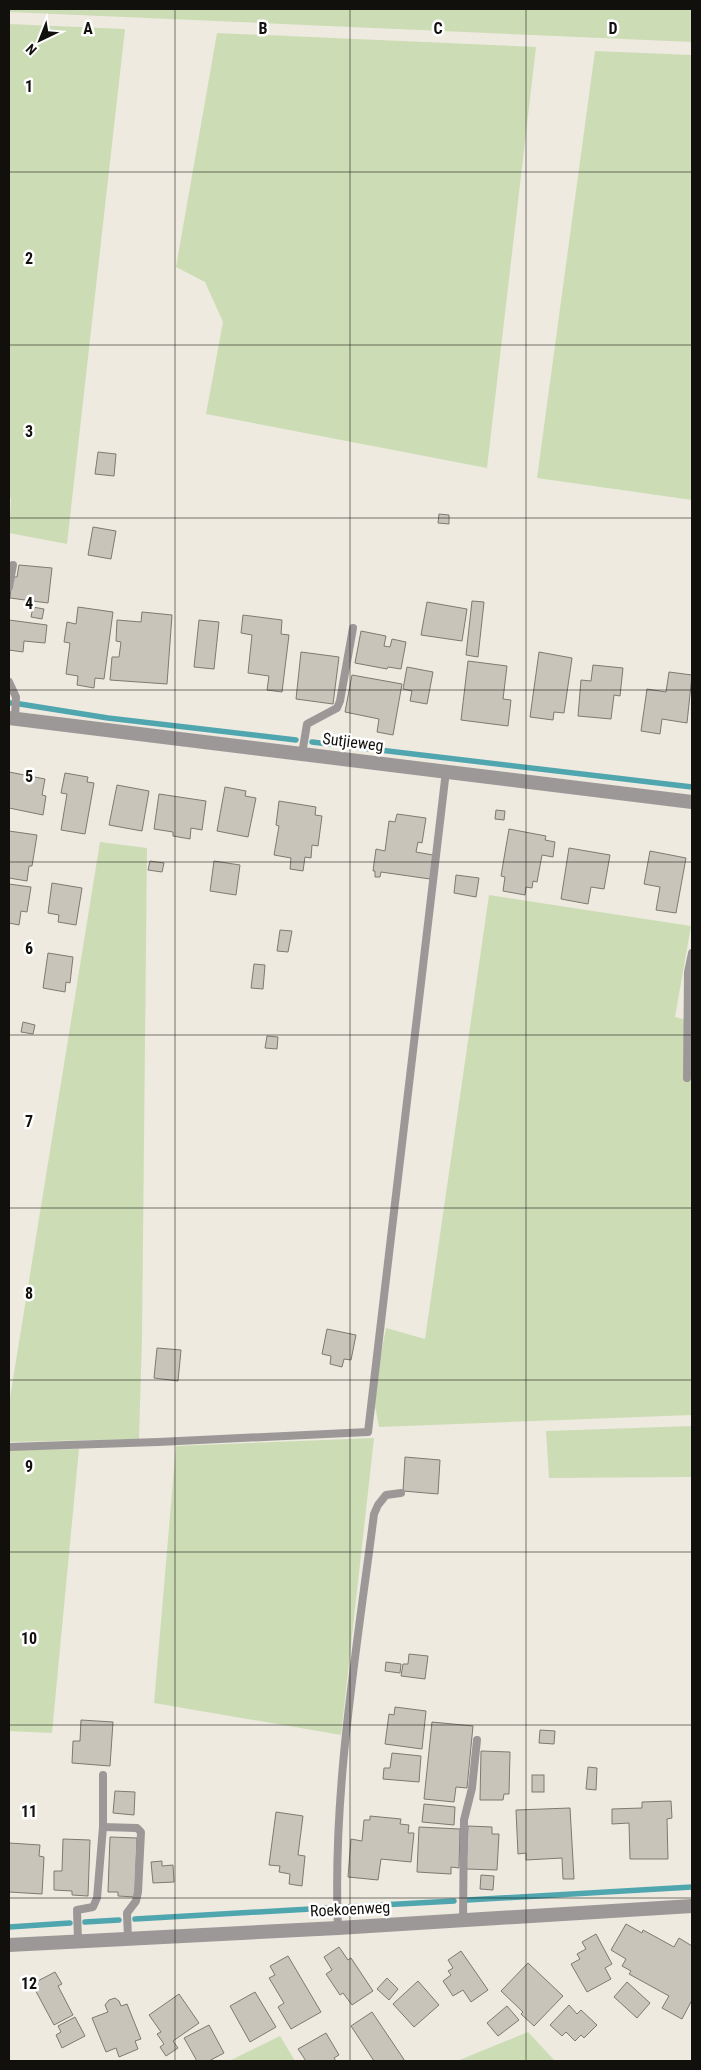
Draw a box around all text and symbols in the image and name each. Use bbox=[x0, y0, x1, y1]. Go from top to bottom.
north arrow bbox=[15, 15, 65, 65]
text: A bbox=[83, 19, 93, 38]
text: B bbox=[259, 19, 268, 38]
text: C bbox=[433, 19, 443, 38]
text: D bbox=[608, 19, 618, 38]
text: N bbox=[23, 41, 40, 58]
text: 1 bbox=[25, 77, 33, 96]
text: 2 bbox=[25, 249, 33, 268]
text: 3 bbox=[25, 422, 33, 441]
text: 4 bbox=[25, 594, 33, 613]
street label: Sutjieweg bbox=[321, 729, 385, 755]
text: 5 bbox=[25, 767, 33, 786]
text: 6 bbox=[25, 939, 33, 958]
text: 7 bbox=[25, 1112, 33, 1131]
text: 8 bbox=[25, 1284, 33, 1303]
text: 9 bbox=[25, 1457, 33, 1476]
text: 10 bbox=[21, 1629, 37, 1648]
text: 11 bbox=[21, 1802, 37, 1821]
street label: Roekoenweg bbox=[309, 1897, 391, 1921]
text: 12 bbox=[21, 1974, 37, 1993]

